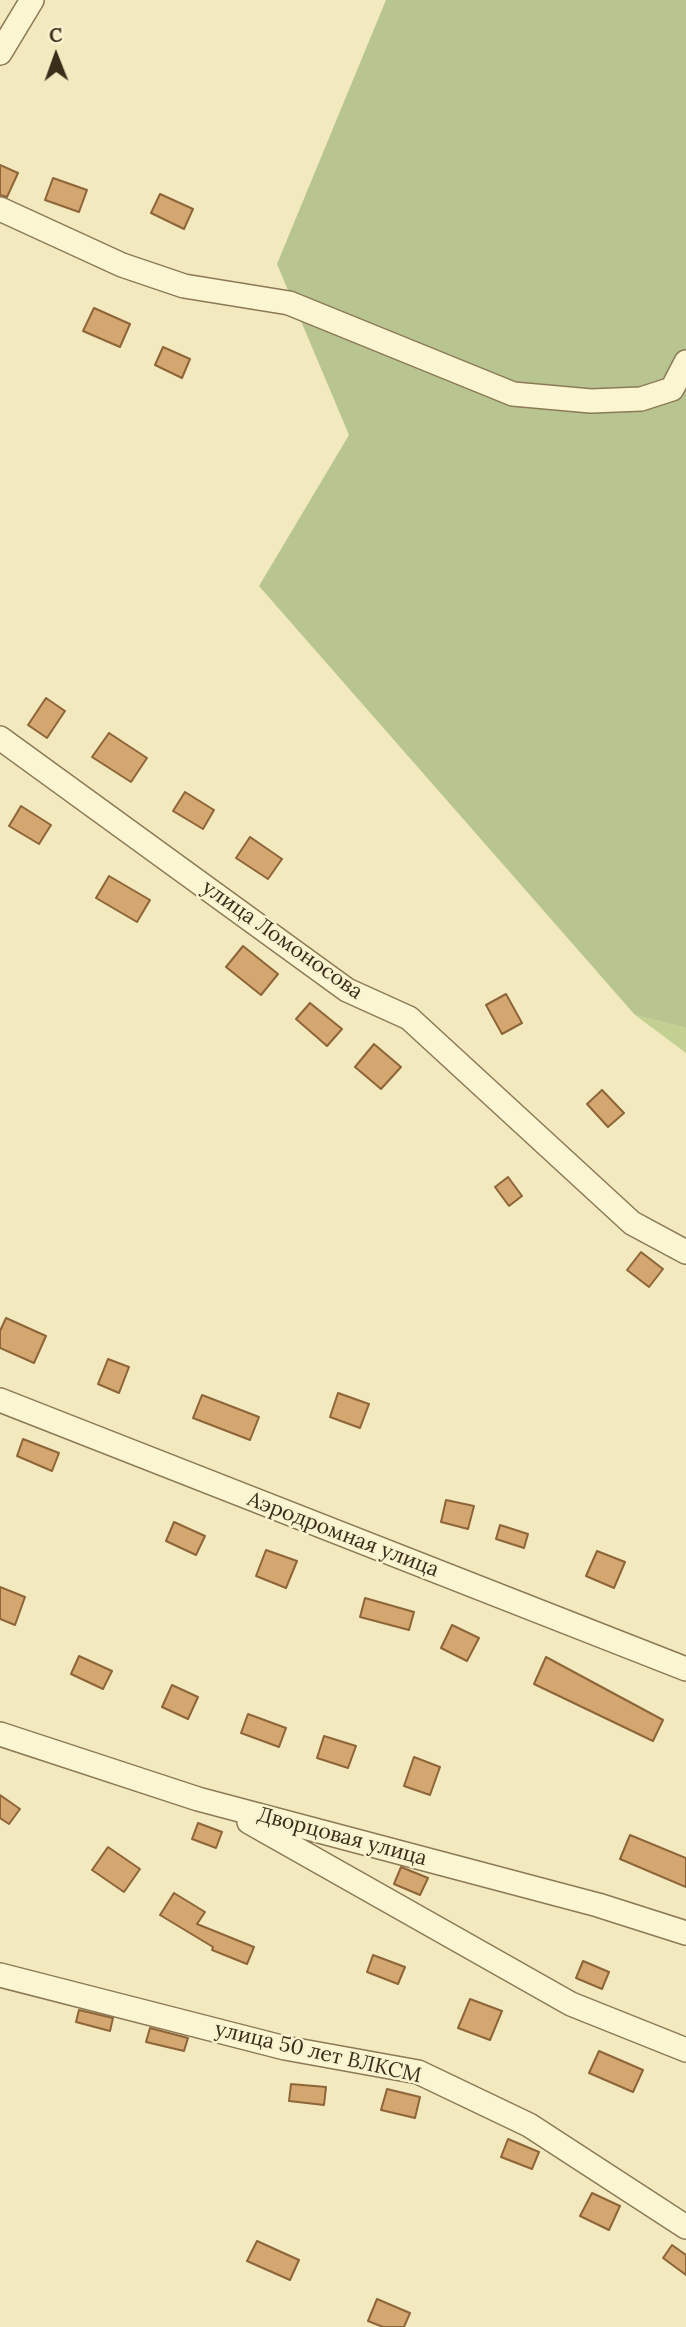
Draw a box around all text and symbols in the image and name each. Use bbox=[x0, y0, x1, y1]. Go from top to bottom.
north arrow bbox=[21, 21, 91, 91]
text: С bbox=[49, 23, 62, 47]
street label: улица Ломоносова bbox=[197, 875, 367, 1005]
street label: Аэродромная улица bbox=[244, 1487, 442, 1583]
street label: Дворцовая улица bbox=[254, 1802, 430, 1872]
street label: улица 50 лет ВЛКСМ bbox=[212, 2017, 424, 2089]

